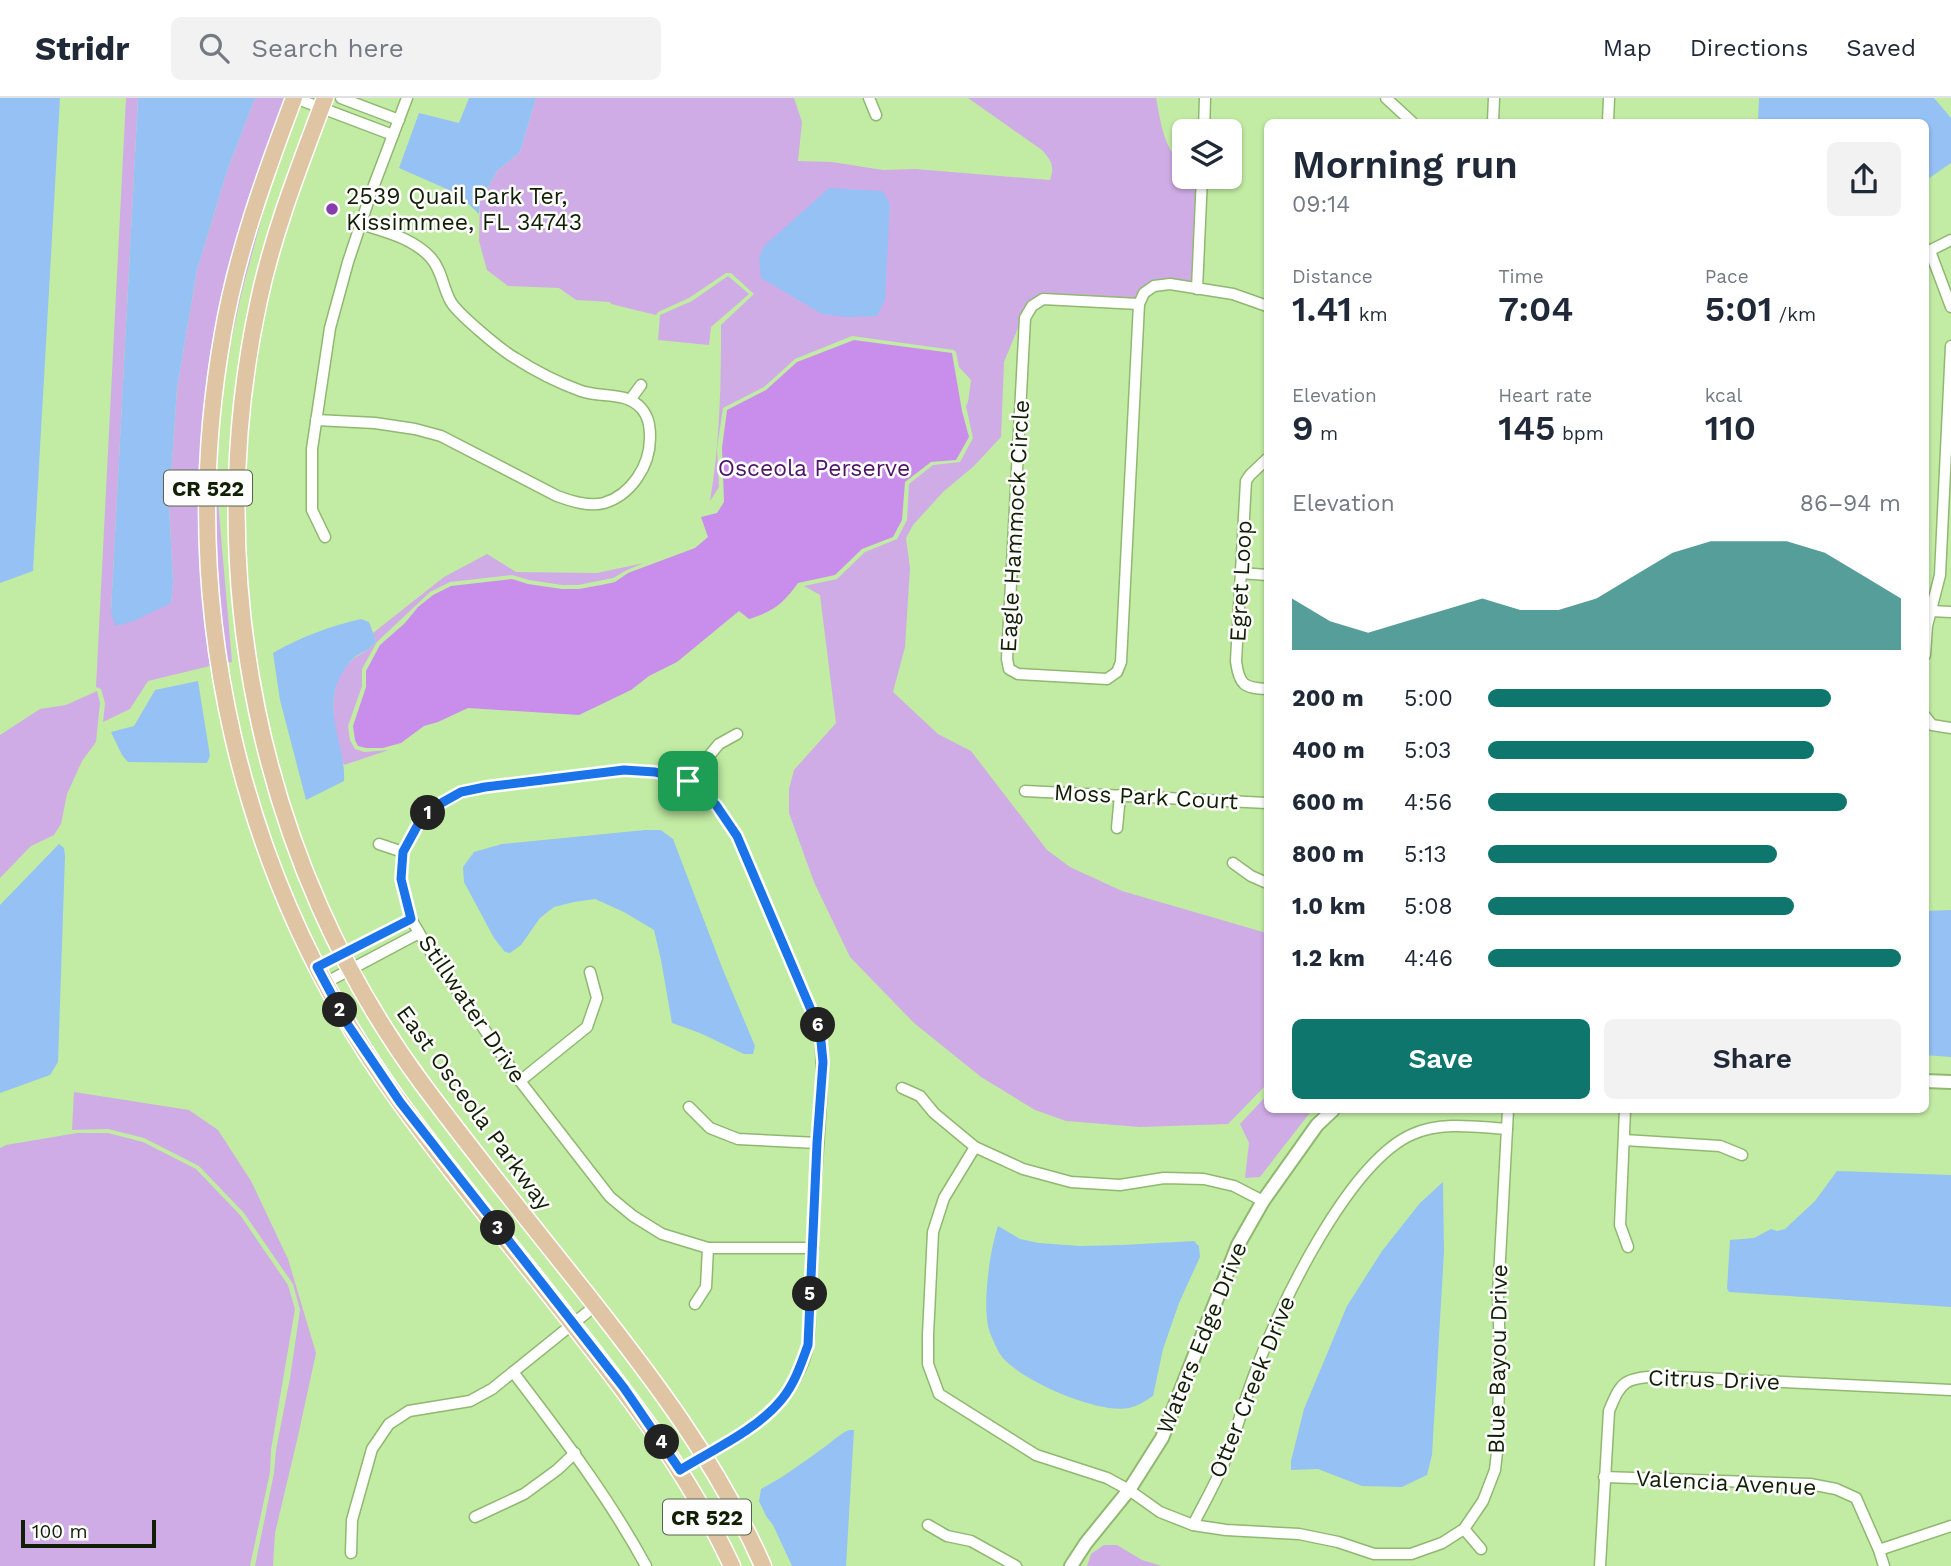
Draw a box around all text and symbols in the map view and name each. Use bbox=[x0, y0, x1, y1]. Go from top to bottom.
search box bbox=[171, 17, 661, 80]
text: Stridr bbox=[35, 29, 129, 68]
icon: search bbox=[195, 29, 233, 67]
text: Search here bbox=[251, 33, 404, 63]
text: Map bbox=[1603, 34, 1652, 62]
text: Directions bbox=[1690, 34, 1808, 62]
text: Saved bbox=[1846, 34, 1916, 62]
map controls bbox=[1172, 119, 1242, 189]
button: layers bbox=[1172, 119, 1242, 189]
button: share bbox=[1827, 142, 1901, 216]
text: Morning run bbox=[1292, 143, 1518, 187]
place label: 2539 Quail Park Ter, Kissimmee, FL 34743 bbox=[346, 183, 582, 236]
text: 09:14 bbox=[1292, 191, 1350, 218]
marker: 2539 Quail Park Ter, Kissimmee, FL 34743 bbox=[324, 201, 340, 217]
text: Distance bbox=[1292, 265, 1373, 288]
text: Time bbox=[1498, 265, 1544, 288]
text: Pace bbox=[1705, 265, 1749, 288]
text: 1.41 bbox=[1292, 288, 1352, 330]
text: 7:04 bbox=[1498, 288, 1574, 330]
text: 5:01 bbox=[1705, 288, 1772, 330]
text: km bbox=[1352, 303, 1388, 326]
text: /km bbox=[1772, 303, 1816, 326]
text: Elevation bbox=[1292, 384, 1377, 407]
text: Heart rate bbox=[1498, 384, 1592, 407]
text: kcal bbox=[1705, 384, 1742, 407]
street label: Eagle Hammock Circle bbox=[995, 399, 1035, 653]
text: 9 bbox=[1292, 407, 1314, 449]
text: 145 bbox=[1498, 407, 1555, 449]
text: 110 bbox=[1705, 407, 1756, 449]
text: m bbox=[1314, 422, 1338, 445]
text: bpm bbox=[1555, 422, 1604, 445]
park label: Osceola Perserve bbox=[718, 455, 910, 482]
road number: CR 522 bbox=[164, 470, 252, 506]
text: Elevation bbox=[1292, 490, 1395, 517]
text: 86–94 m bbox=[1800, 490, 1901, 517]
street label: Egret Loop bbox=[1224, 519, 1258, 643]
text: 200 m bbox=[1292, 685, 1364, 712]
text: 5:00 bbox=[1404, 685, 1453, 712]
text: 400 m bbox=[1292, 737, 1365, 764]
text: 5:03 bbox=[1404, 737, 1451, 764]
pin bbox=[658, 751, 718, 811]
icon: arrive bbox=[669, 762, 707, 800]
street label: Moss Park Court bbox=[1053, 779, 1239, 815]
text: 600 m bbox=[1292, 789, 1364, 816]
text: 4:56 bbox=[1404, 789, 1452, 816]
pin: 1 bbox=[410, 796, 446, 830]
text: 1 bbox=[423, 801, 432, 824]
text: 800 m bbox=[1292, 841, 1364, 868]
text: 5:13 bbox=[1404, 841, 1447, 868]
text: 1.0 km bbox=[1292, 893, 1366, 920]
text: 5:08 bbox=[1404, 893, 1453, 920]
street label: Stillwater Drive bbox=[413, 930, 531, 1088]
text: 1.2 km bbox=[1292, 945, 1365, 972]
text: 4:46 bbox=[1404, 945, 1453, 972]
pin: 2 bbox=[322, 992, 358, 1028]
text: 2 bbox=[334, 998, 345, 1021]
street label: East Osceola Parkway bbox=[391, 1000, 557, 1216]
pin: 6 bbox=[800, 1007, 836, 1042]
text: 6 bbox=[812, 1013, 823, 1036]
button: Save bbox=[1292, 1019, 1590, 1099]
button: Share bbox=[1604, 1019, 1901, 1099]
pin: 3 bbox=[480, 1210, 516, 1246]
text: 3 bbox=[492, 1216, 503, 1239]
street label: Waters Edge Drive bbox=[1151, 1238, 1253, 1438]
street label: Blue Bayou Drive bbox=[1483, 1264, 1513, 1454]
pin: 5 bbox=[792, 1276, 828, 1312]
text: 5 bbox=[804, 1282, 815, 1305]
street label: Otter Creek Drive bbox=[1203, 1292, 1301, 1482]
street label: Citrus Drive bbox=[1647, 1364, 1781, 1396]
pin: 4 bbox=[644, 1424, 680, 1460]
text: 4 bbox=[655, 1430, 668, 1453]
street label: Valencia Avenue bbox=[1635, 1465, 1817, 1501]
road number: CR 522 bbox=[663, 1500, 751, 1534]
scale bar bbox=[21, 1517, 156, 1549]
text: 100 m bbox=[32, 1520, 88, 1543]

